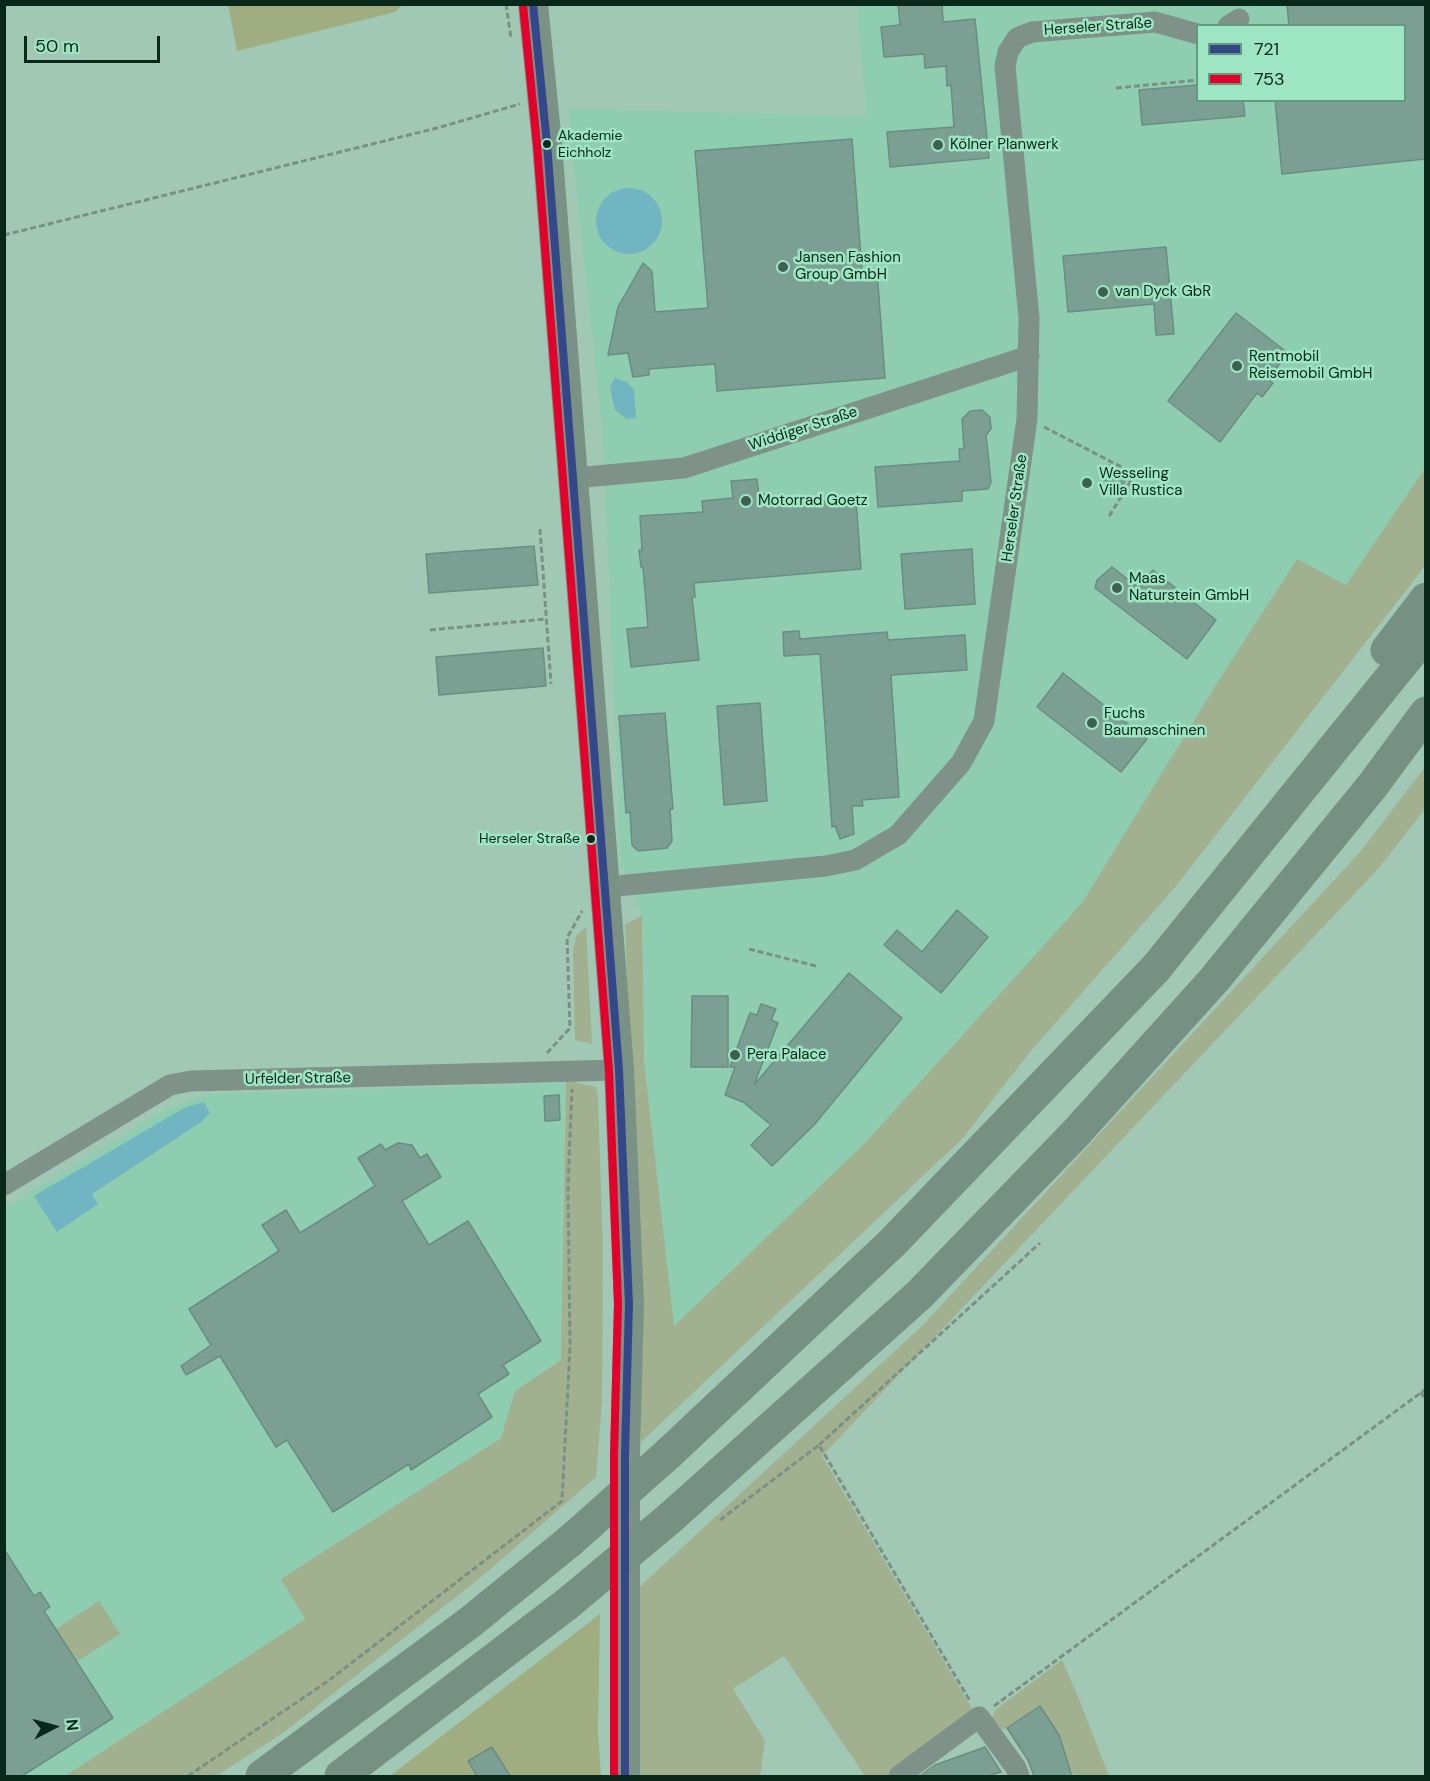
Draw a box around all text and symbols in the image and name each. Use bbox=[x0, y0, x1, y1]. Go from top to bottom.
street label: Herseler Straße bbox=[1043, 14, 1153, 40]
scale bar bbox=[27, 24, 164, 62]
legend bbox=[1196, 24, 1406, 102]
text: 50 m bbox=[35, 34, 79, 58]
text: 721 bbox=[1254, 37, 1279, 61]
text: 753 bbox=[1254, 67, 1285, 91]
place label: Akademie Eichholz bbox=[558, 128, 622, 160]
place label: Kölner Planwerk bbox=[950, 136, 1059, 154]
marker: Akademie Eichholz bbox=[541, 138, 553, 150]
marker: Kölner Planwerk bbox=[931, 138, 945, 152]
place label: Jansen Fashion Group GmbH bbox=[795, 249, 901, 284]
marker: Jansen Fashion Group GmbH bbox=[776, 260, 790, 274]
place label: van Dyck GbR bbox=[1115, 283, 1211, 301]
marker: van Dyck GbR bbox=[1096, 285, 1110, 299]
place label: Rentmobil Reisemobil GmbH bbox=[1249, 348, 1373, 383]
marker: Rentmobil Reisemobil GmbH bbox=[1230, 359, 1244, 373]
street label: Widdiger Straße bbox=[746, 403, 860, 455]
street label: Herseler Straße bbox=[999, 453, 1031, 563]
place label: Wesseling Villa Rustica bbox=[1099, 465, 1182, 500]
marker: Wesseling Villa Rustica bbox=[1080, 476, 1094, 490]
place label: Motorrad Goetz bbox=[758, 492, 868, 510]
marker: Motorrad Goetz bbox=[739, 494, 753, 508]
place label: Maas Naturstein GmbH bbox=[1129, 570, 1249, 605]
marker: Maas Naturstein GmbH bbox=[1110, 581, 1124, 595]
place label: Fuchs Baumaschinen bbox=[1104, 705, 1205, 740]
marker: Fuchs Baumaschinen bbox=[1085, 716, 1099, 730]
place label: Herseler Straße bbox=[479, 831, 580, 847]
marker: Herseler Straße bbox=[585, 833, 597, 845]
place label: Pera Palace bbox=[747, 1046, 827, 1064]
marker: Pera Palace bbox=[728, 1048, 742, 1062]
street label: Urfelder Straße bbox=[245, 1069, 351, 1089]
north arrow bbox=[24, 1697, 84, 1757]
text: N bbox=[61, 1718, 83, 1732]

